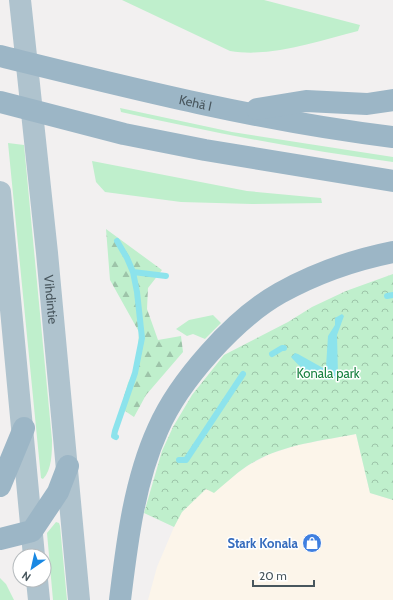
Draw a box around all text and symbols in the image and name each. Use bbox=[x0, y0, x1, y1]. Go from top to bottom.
street label: Kehä I bbox=[178, 91, 213, 114]
street label: Vihdintie bbox=[41, 274, 62, 325]
park label: Konala park bbox=[296, 365, 360, 381]
shop icon: Stark Konala bbox=[301, 532, 323, 554]
place label: Stark Konala bbox=[228, 535, 299, 551]
north arrow bbox=[12, 548, 52, 588]
scale bar bbox=[253, 562, 314, 588]
text: N bbox=[19, 568, 34, 584]
text: 20 m bbox=[259, 568, 287, 583]

